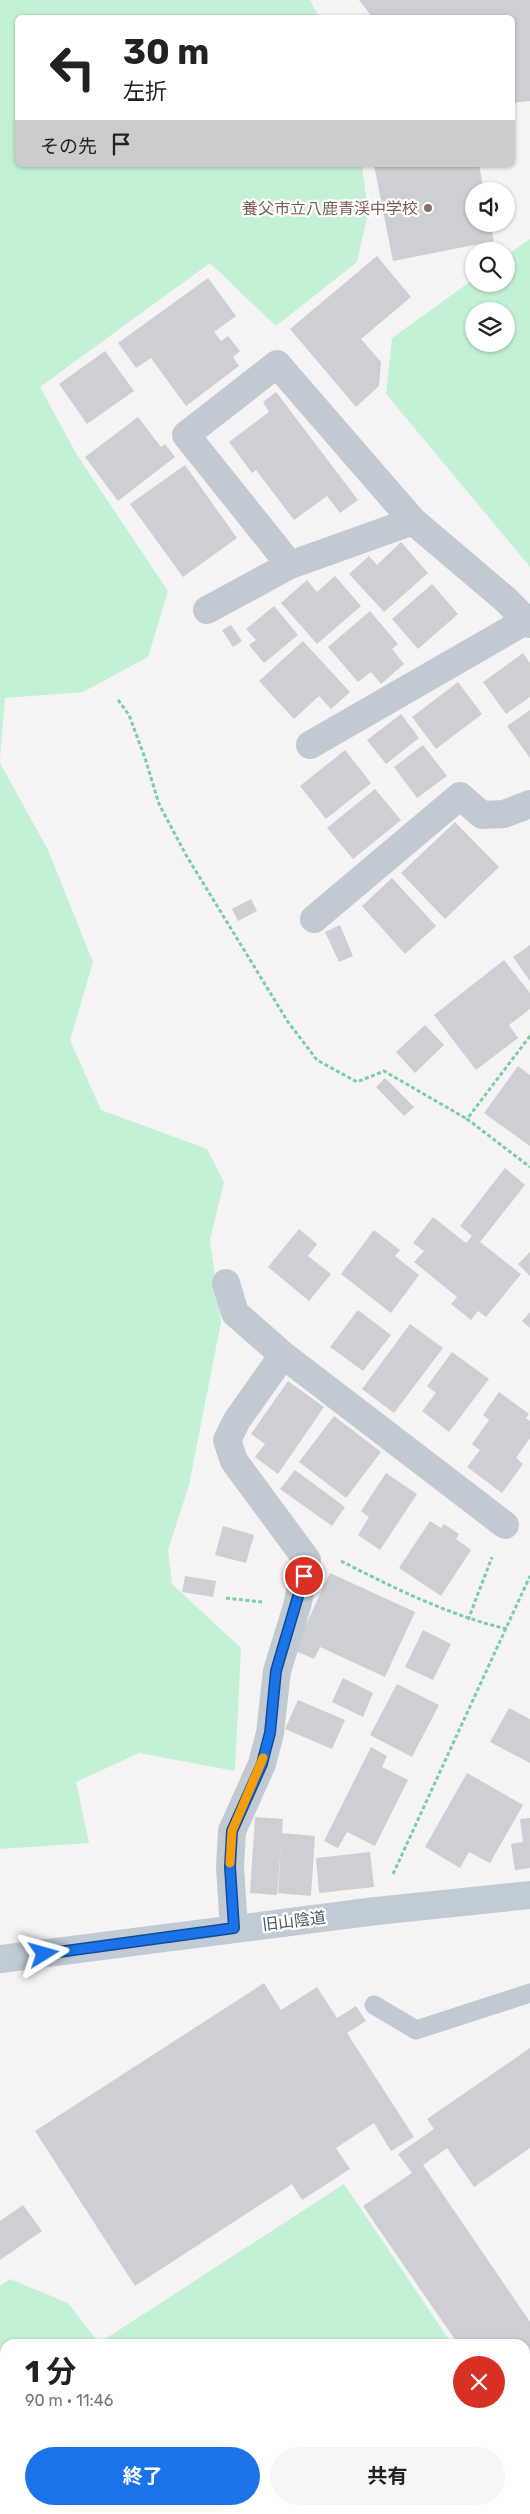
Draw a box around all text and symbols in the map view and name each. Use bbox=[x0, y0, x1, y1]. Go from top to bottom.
text: 30 m bbox=[123, 31, 209, 73]
icon: left bbox=[40, 35, 105, 100]
text: 左折 bbox=[123, 78, 167, 105]
icon: arrive bbox=[107, 130, 135, 158]
text: その先 bbox=[40, 135, 97, 158]
map controls bbox=[465, 182, 515, 352]
button: sound bbox=[465, 182, 515, 232]
place label: 養父市立八鹿青渓中学校 bbox=[242, 199, 418, 218]
marker: 養父市立八鹿青渓中学校 bbox=[422, 202, 434, 214]
button: search bbox=[465, 242, 515, 292]
button: layers bbox=[465, 302, 515, 352]
pin bbox=[283, 1555, 325, 1597]
icon: arrive bbox=[290, 1562, 318, 1590]
street label: 旧山陰道 bbox=[261, 1908, 327, 1934]
position arrow bbox=[17, 1927, 69, 1979]
text: 1 分 bbox=[25, 2354, 76, 2390]
button: close bbox=[453, 2356, 505, 2408]
text: 90 m · 11:46 bbox=[25, 2391, 113, 2410]
button: 終了 bbox=[25, 2447, 260, 2505]
button: 共有 bbox=[270, 2447, 505, 2505]

